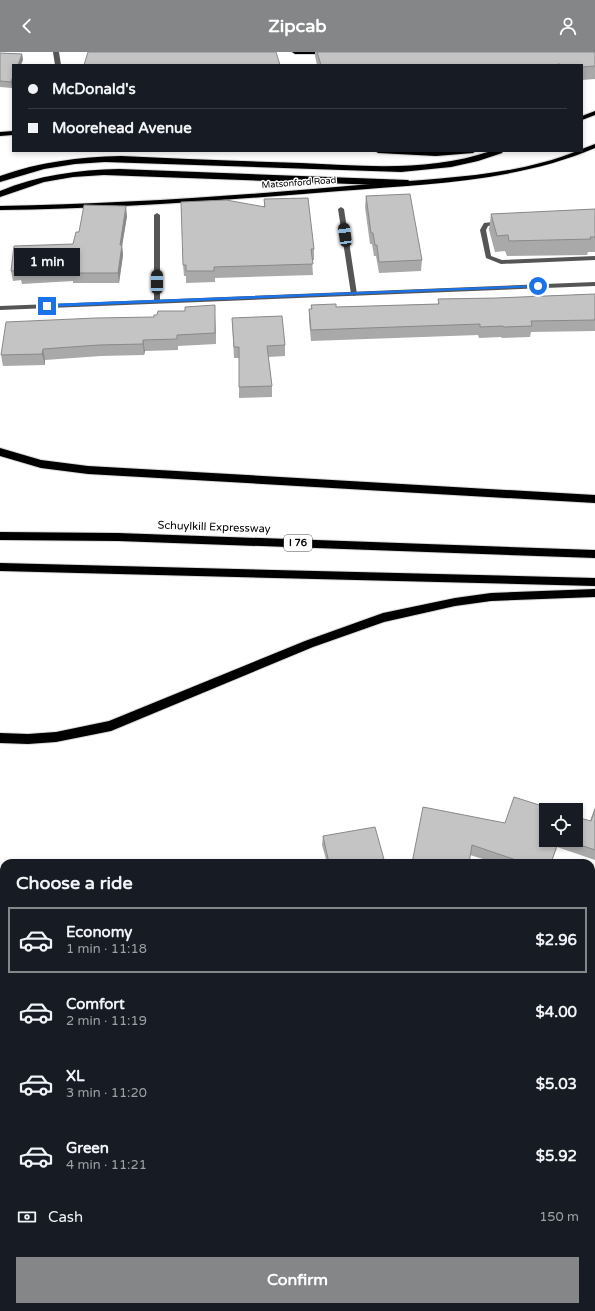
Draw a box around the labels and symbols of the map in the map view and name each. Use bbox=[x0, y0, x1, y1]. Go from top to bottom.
street label: Matsonford Road bbox=[261, 175, 337, 191]
car bbox=[337, 222, 353, 248]
callout: 1 min bbox=[14, 248, 80, 276]
car bbox=[151, 270, 163, 294]
route start bbox=[529, 277, 547, 295]
route end bbox=[38, 297, 56, 315]
street label: Schuylkill Expressway bbox=[157, 519, 271, 535]
road number: I 76 bbox=[284, 535, 312, 551]

